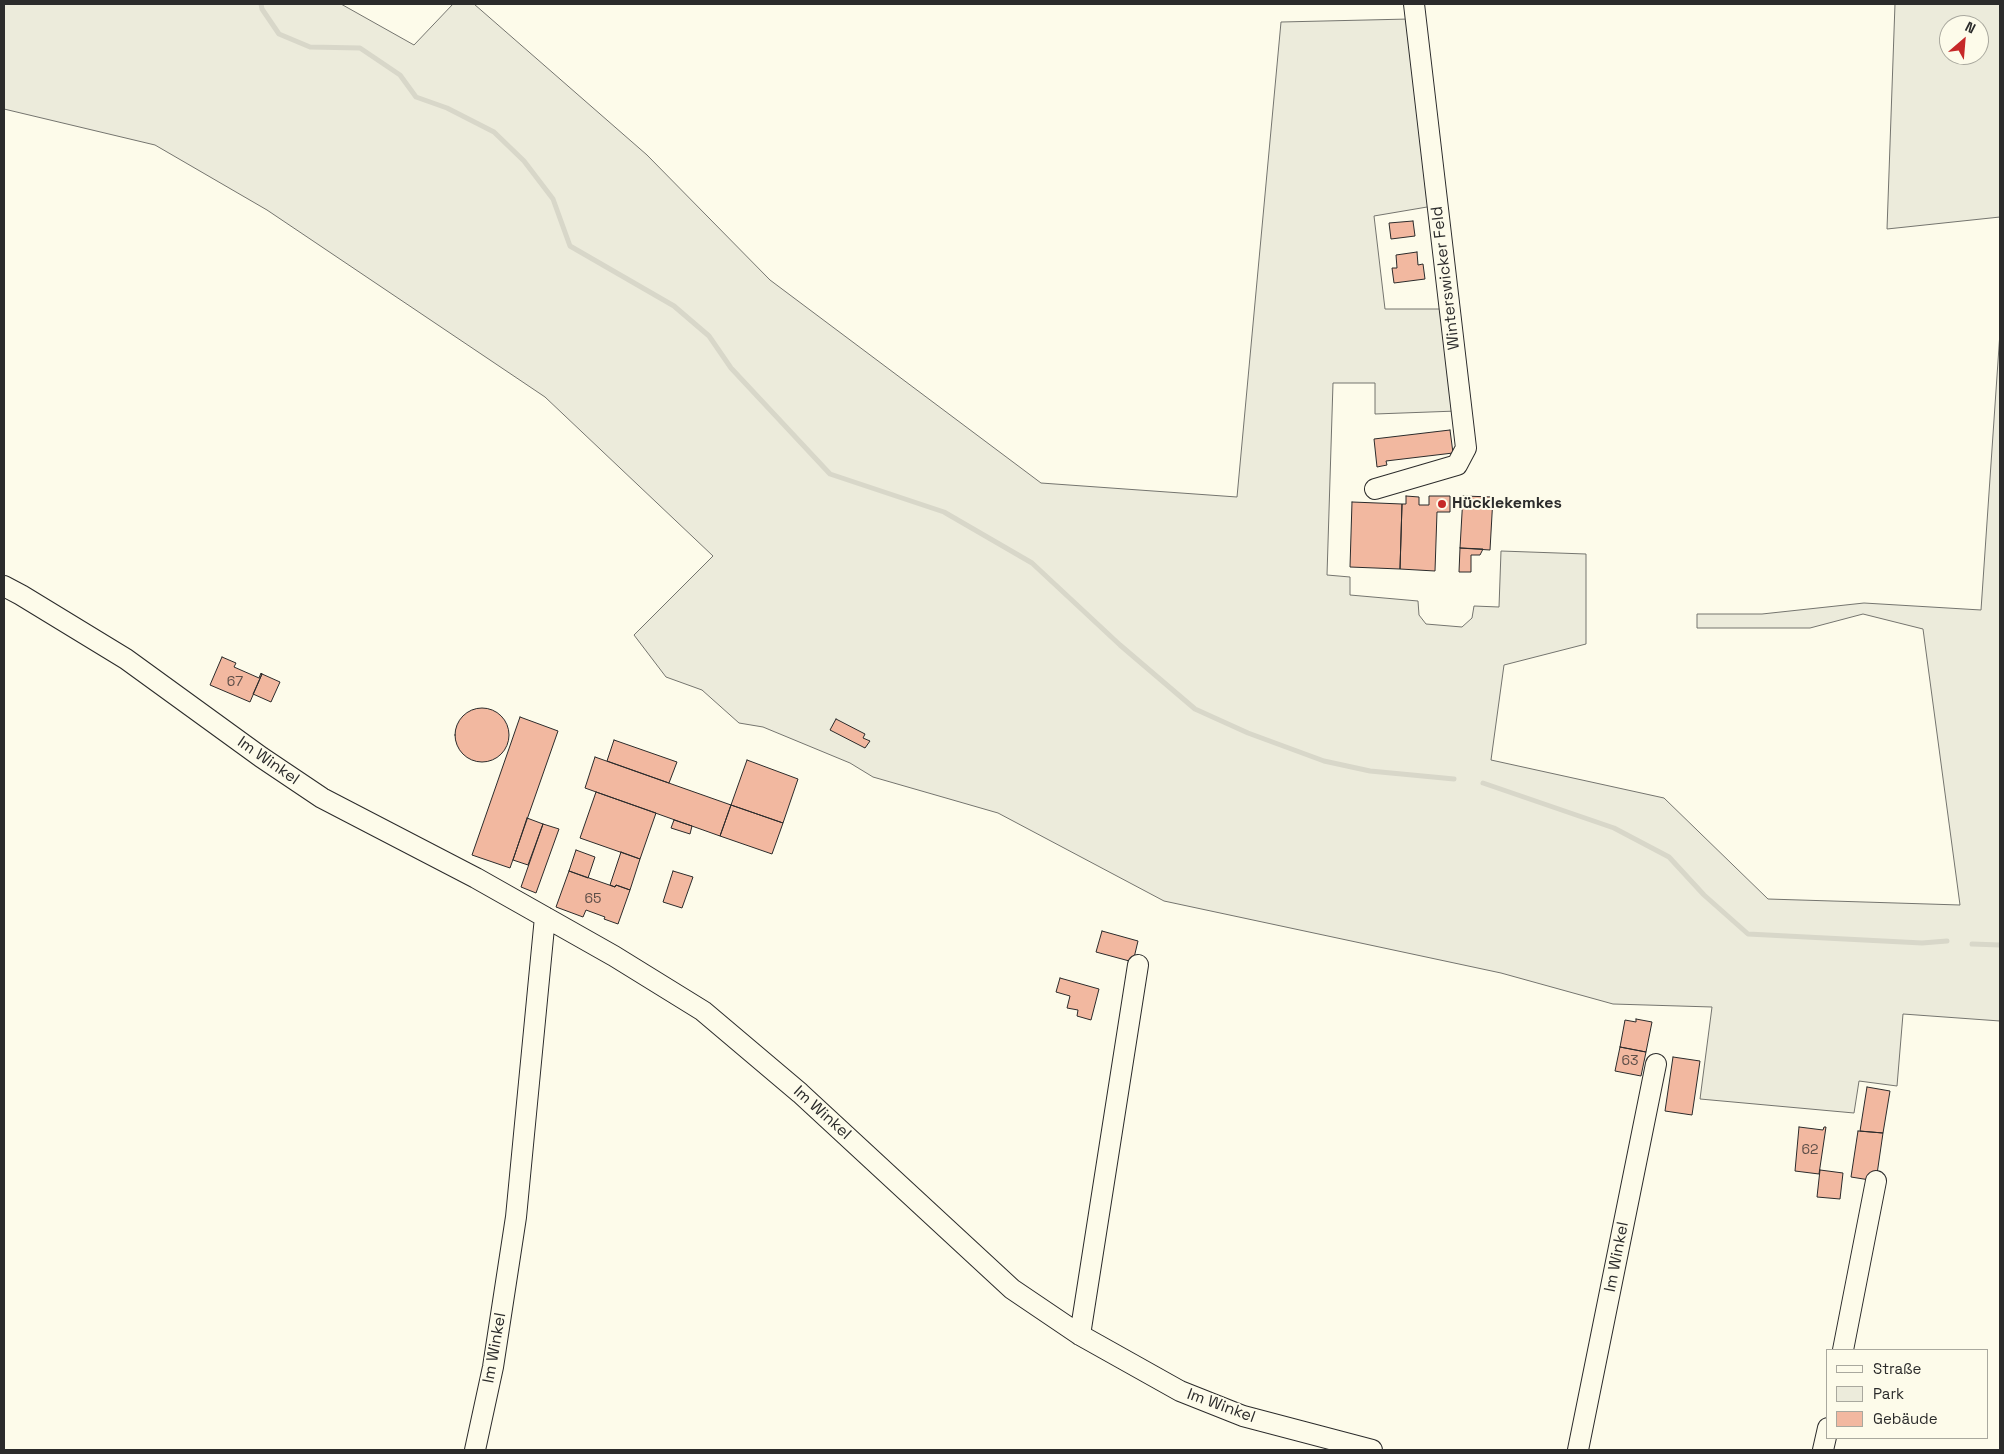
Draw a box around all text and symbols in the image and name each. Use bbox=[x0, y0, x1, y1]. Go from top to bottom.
north arrow bbox=[1939, 15, 1989, 65]
text: N bbox=[1962, 17, 1979, 38]
street label: Winterswicker Feld bbox=[1428, 205, 1464, 351]
place label: Hücklekemkes bbox=[1452, 494, 1562, 514]
marker: Hücklekemkes bbox=[1436, 498, 1448, 510]
house number: 67 bbox=[227, 674, 243, 690]
street label: Im Winkel bbox=[233, 733, 303, 789]
house number: 65 bbox=[585, 891, 601, 907]
house number: 63 bbox=[1621, 1053, 1639, 1069]
street label: Im Winkel bbox=[789, 1082, 855, 1144]
house number: 62 bbox=[1802, 1142, 1818, 1158]
street label: Im Winkel bbox=[1601, 1220, 1633, 1294]
street label: Im Winkel bbox=[479, 1311, 511, 1385]
legend bbox=[1826, 1349, 1989, 1439]
text: Straße bbox=[1873, 1359, 1921, 1378]
text: Park bbox=[1873, 1384, 1904, 1403]
street label: Im Winkel bbox=[1184, 1385, 1258, 1427]
text: Gebäude bbox=[1873, 1409, 1938, 1428]

